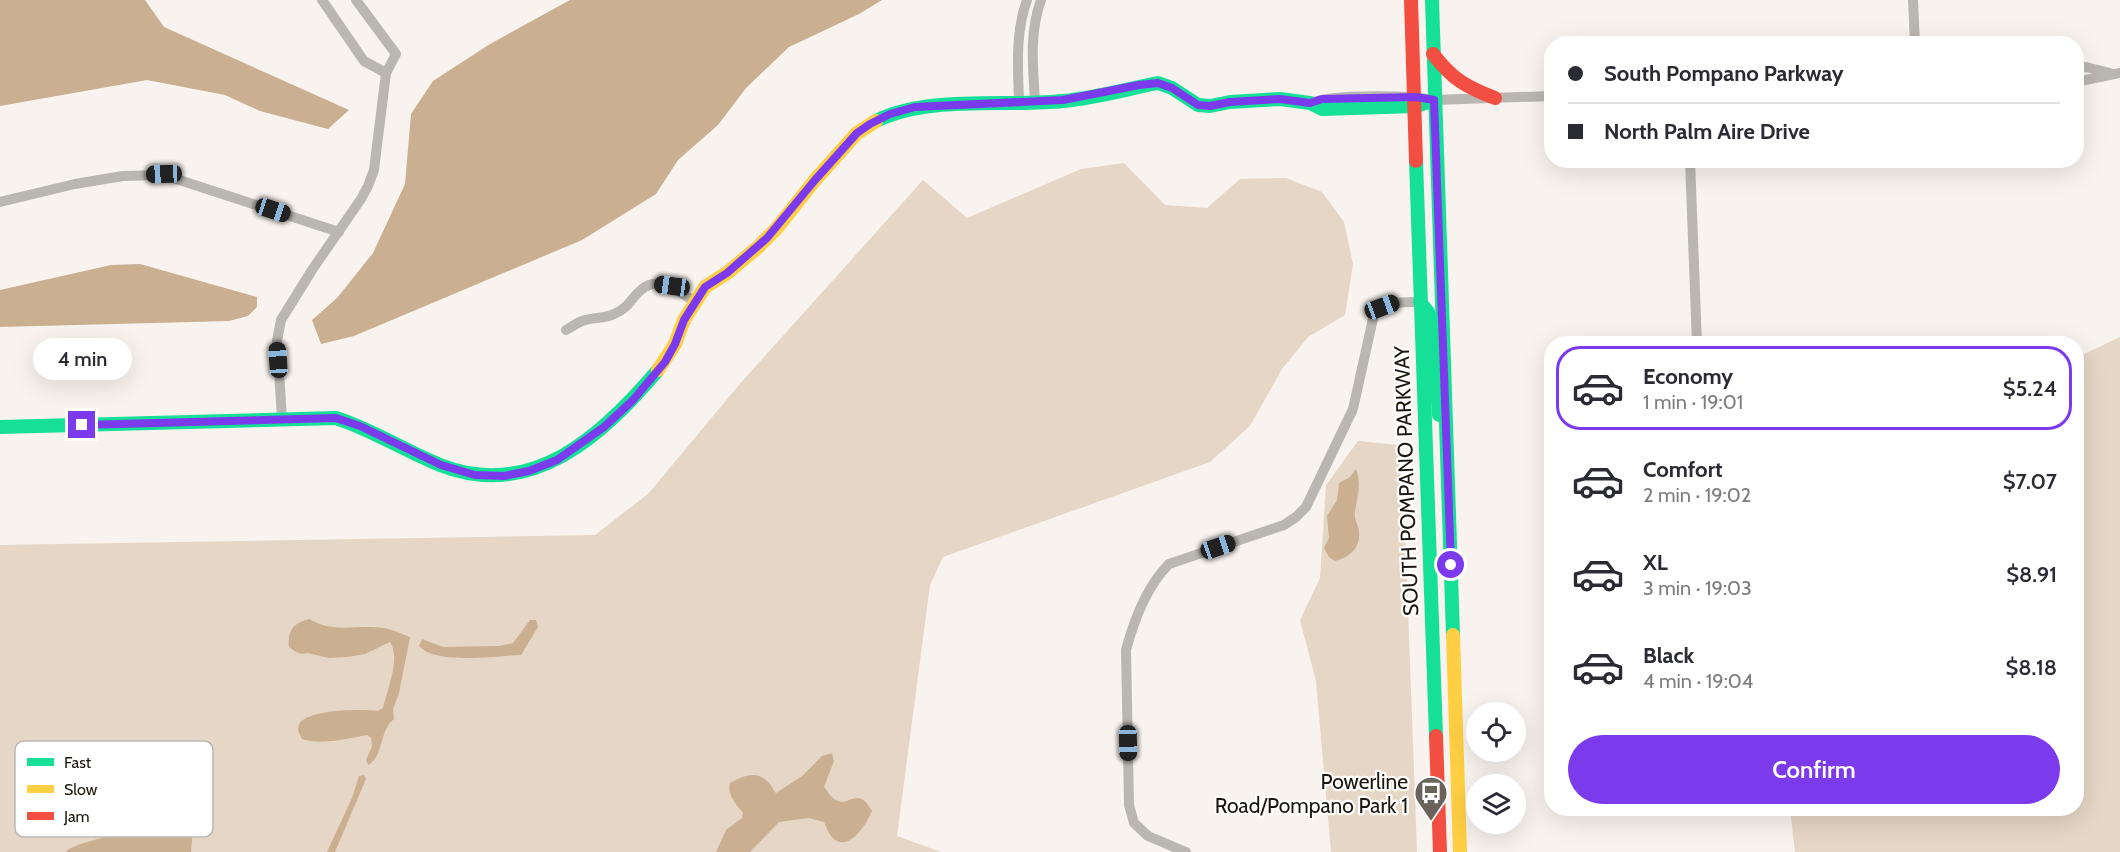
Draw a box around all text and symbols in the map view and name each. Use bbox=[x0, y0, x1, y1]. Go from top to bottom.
text: South Pompano Parkway bbox=[1604, 60, 1844, 87]
text: North Palm Aire Drive bbox=[1604, 118, 1810, 145]
car bbox=[146, 164, 182, 184]
car bbox=[253, 196, 293, 224]
car bbox=[653, 275, 691, 297]
car bbox=[1362, 292, 1402, 322]
callout: 4 min bbox=[32, 338, 132, 380]
car bbox=[268, 341, 288, 379]
street label: SOUTH POMPANO PARKWAY bbox=[1389, 344, 1423, 617]
text: 4 min bbox=[58, 347, 107, 371]
icon: car bbox=[1571, 361, 1625, 415]
text: Economy bbox=[1643, 363, 1733, 390]
text: $5.24 bbox=[2003, 375, 2057, 402]
text: 1 min · 19:01 bbox=[1643, 390, 1743, 414]
route end bbox=[68, 411, 95, 438]
icon: car bbox=[1571, 454, 1625, 508]
text: Comfort bbox=[1643, 456, 1722, 483]
text: $7.07 bbox=[2003, 468, 2057, 495]
text: 2 min · 19:02 bbox=[1643, 483, 1751, 507]
car bbox=[1198, 533, 1238, 561]
icon: car bbox=[1571, 547, 1625, 601]
text: XL bbox=[1643, 549, 1668, 576]
route start bbox=[1437, 551, 1464, 578]
text: $8.91 bbox=[2006, 561, 2057, 588]
text: 3 min · 19:03 bbox=[1643, 576, 1752, 600]
icon: car bbox=[1571, 640, 1625, 694]
text: Black bbox=[1643, 642, 1694, 669]
text: $8.18 bbox=[2005, 654, 2057, 681]
text: 4 min · 19:04 bbox=[1643, 669, 1753, 693]
map controls bbox=[1466, 702, 1526, 834]
button: locate bbox=[1466, 702, 1526, 762]
car bbox=[1119, 725, 1137, 761]
button: Confirm bbox=[1568, 735, 2060, 804]
legend bbox=[15, 741, 213, 837]
text: Fast bbox=[64, 753, 92, 772]
place label: Powerline Road/Pompano Park 1 bbox=[1215, 769, 1408, 818]
button: layers bbox=[1466, 774, 1526, 834]
bus stop icon: Powerline Road/Pompano Park 1 bbox=[1413, 775, 1449, 822]
text: Slow bbox=[64, 780, 98, 799]
text: Jam bbox=[63, 807, 90, 826]

